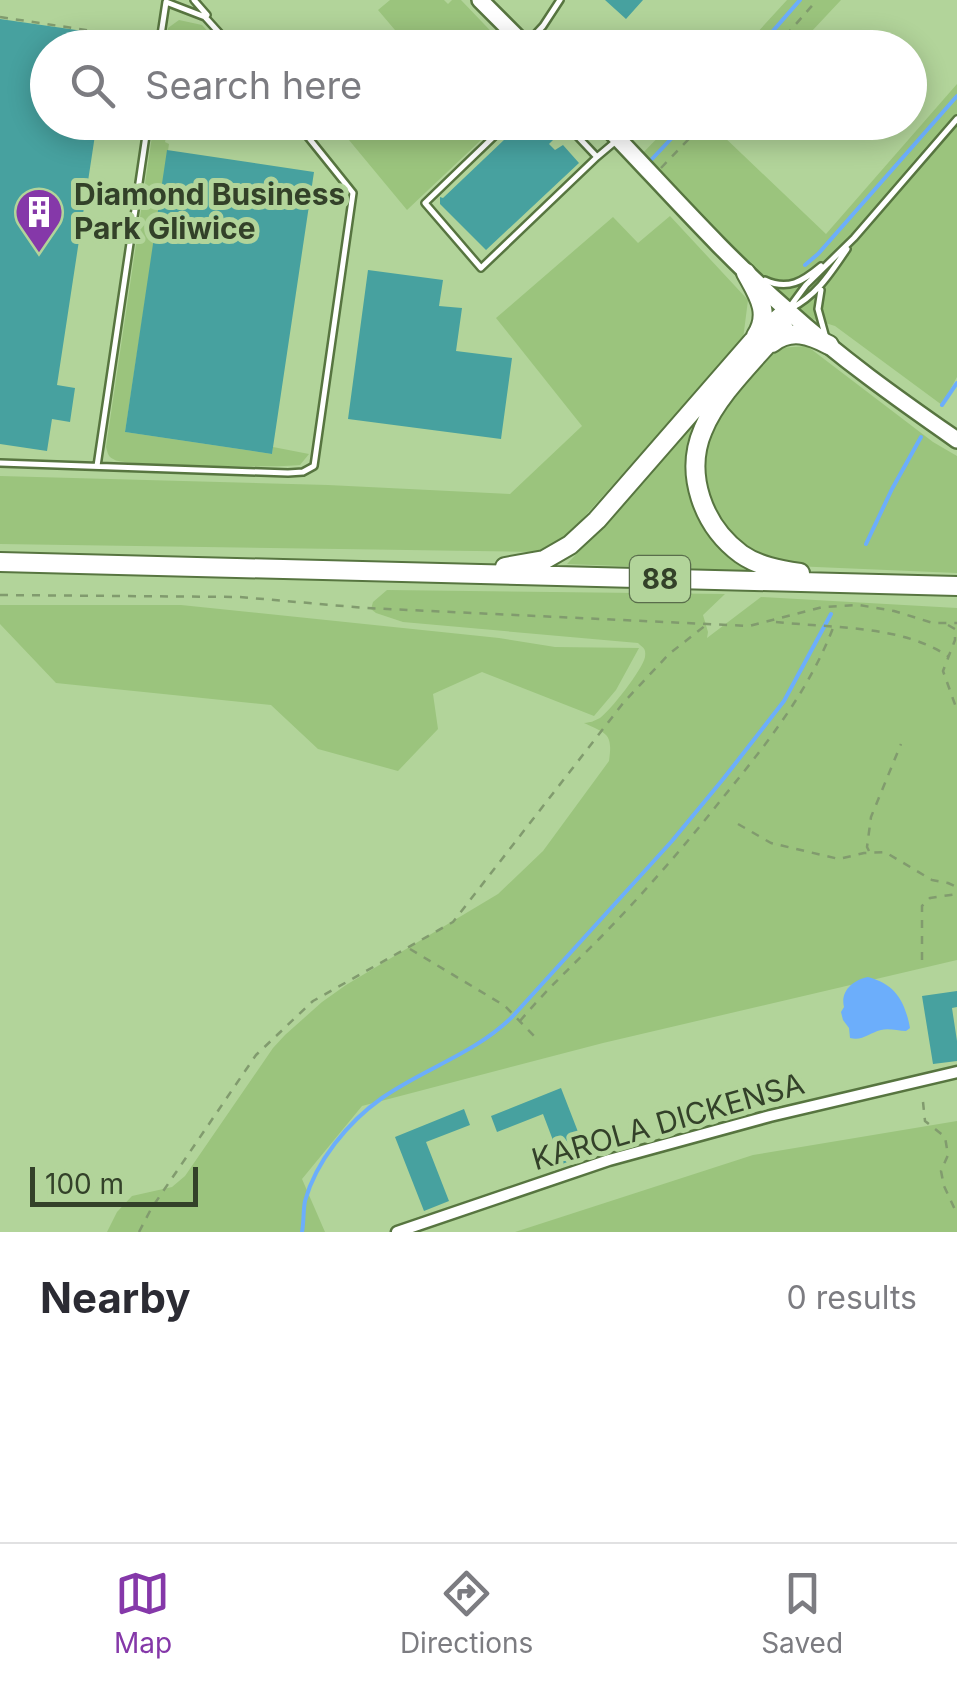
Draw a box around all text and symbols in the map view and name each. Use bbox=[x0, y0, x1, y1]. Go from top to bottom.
search box bbox=[30, 30, 927, 140]
icon: search bbox=[65, 58, 120, 113]
text: Search here bbox=[145, 62, 362, 108]
place label: Diamond Business Park Gliwice bbox=[74, 176, 345, 246]
building icon: Diamond Business Park Gliwice bbox=[13, 186, 65, 254]
road number: 88 bbox=[630, 556, 690, 602]
street label: KAROLA DICKENSA bbox=[527, 1065, 808, 1177]
scale bar bbox=[30, 1162, 198, 1206]
text: 100 m bbox=[45, 1167, 124, 1201]
text: Nearby bbox=[40, 1272, 191, 1323]
text: 0 results bbox=[787, 1278, 917, 1317]
tab: Map bbox=[114, 1566, 172, 1660]
tab: Directions bbox=[400, 1566, 533, 1660]
tab: Saved bbox=[761, 1566, 843, 1660]

